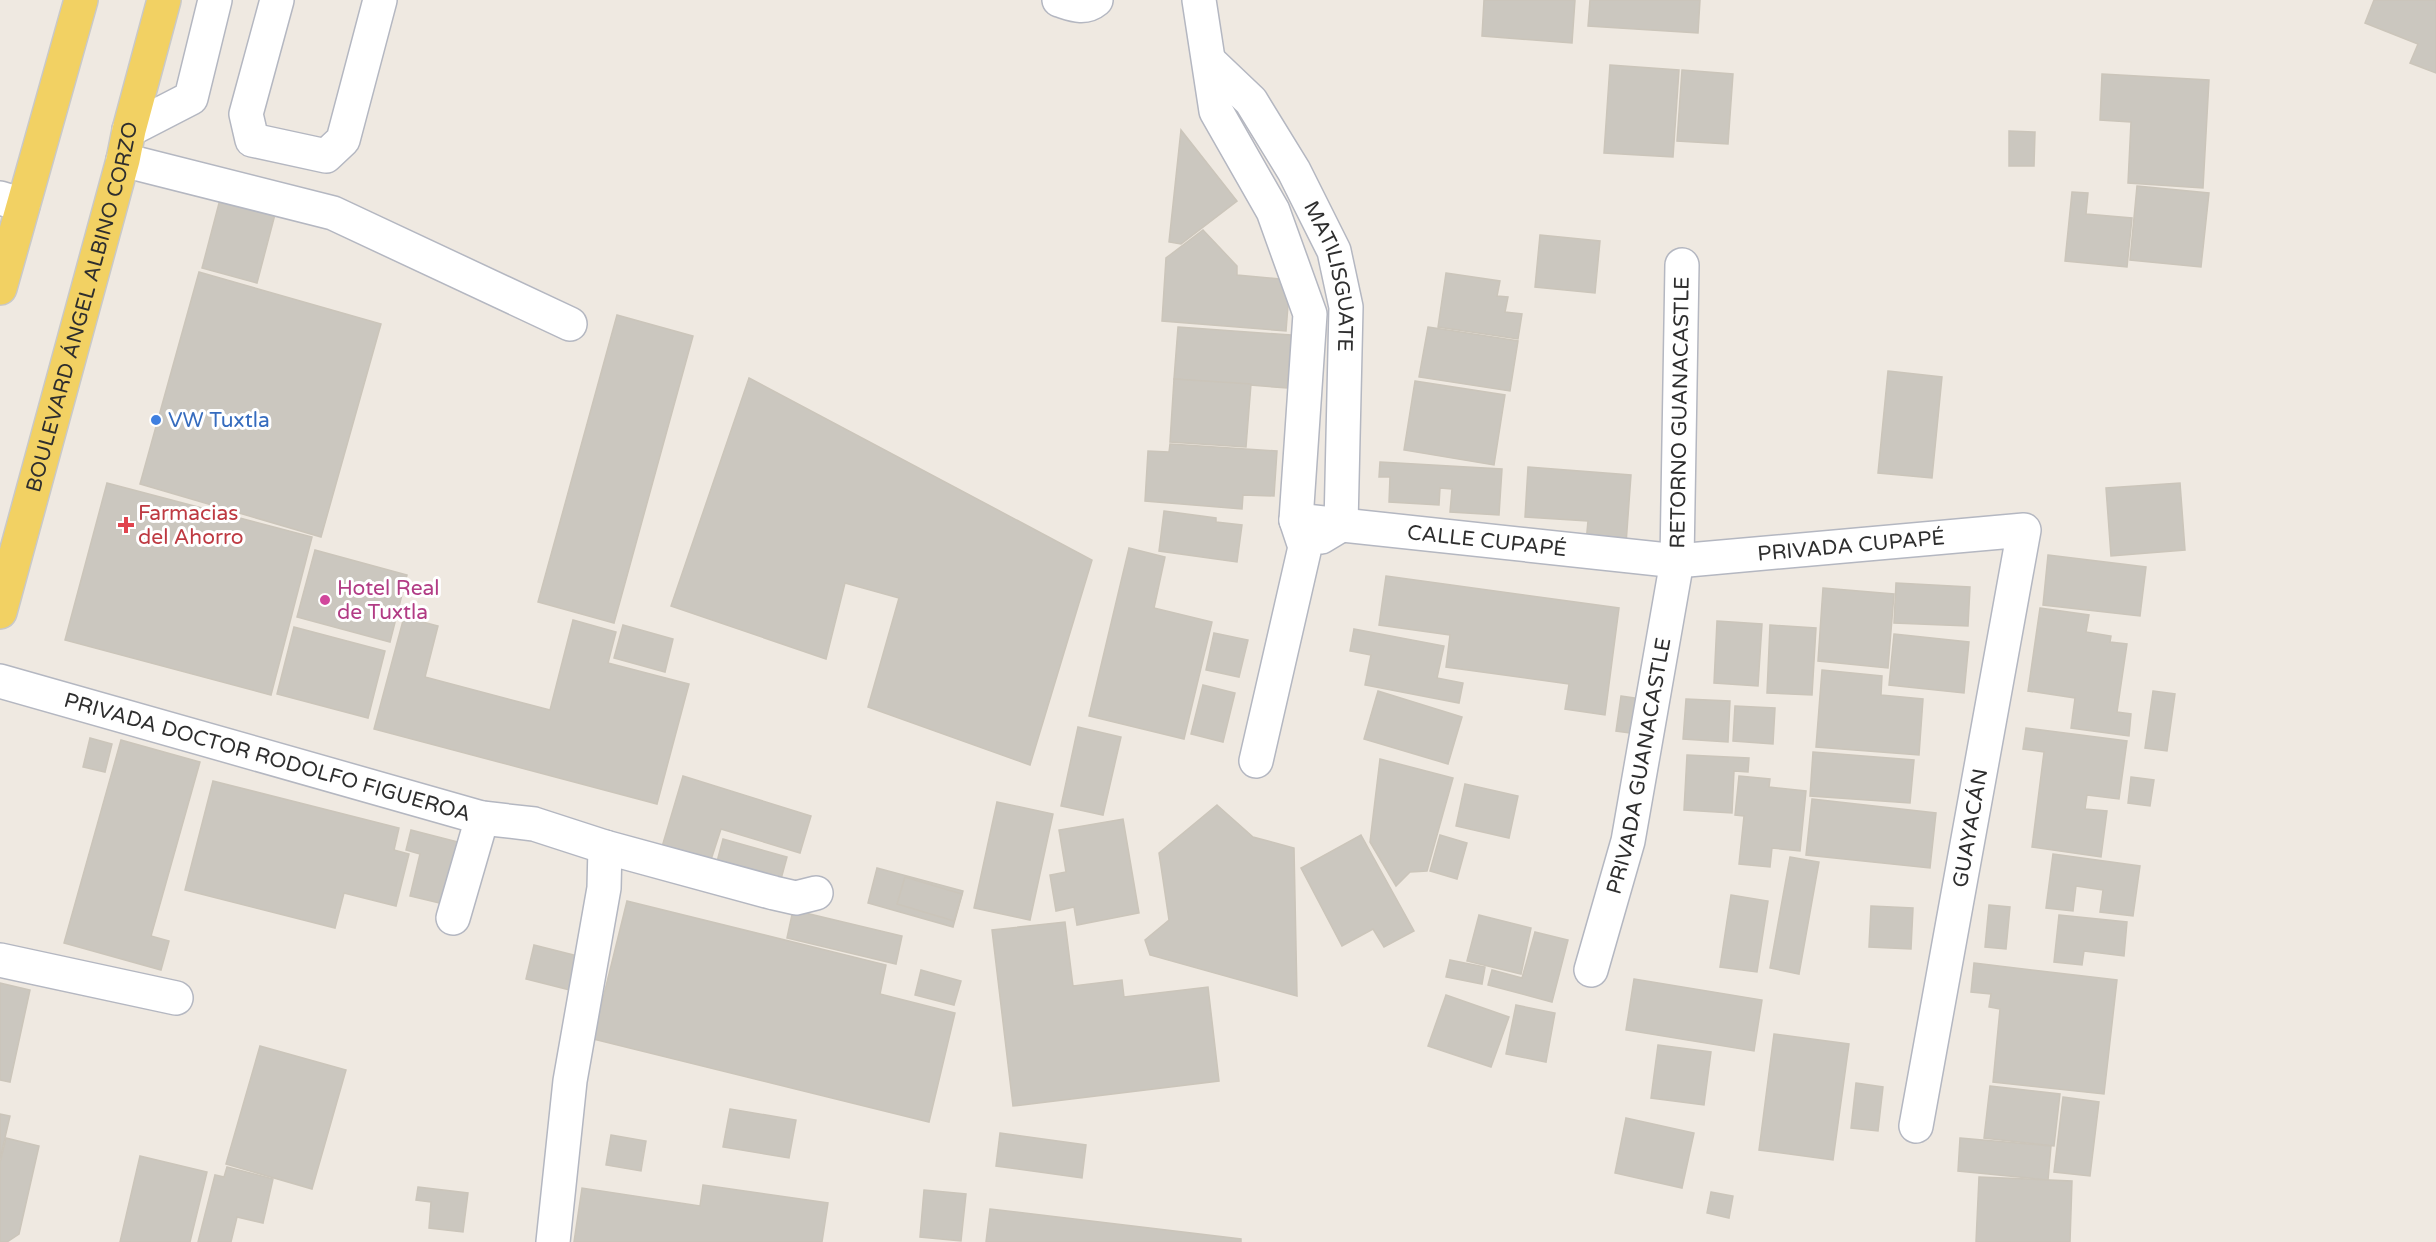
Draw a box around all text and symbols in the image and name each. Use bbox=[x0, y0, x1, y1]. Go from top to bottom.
street label: BOULEVARD ÁNGEL ALBINO CORZO bbox=[21, 120, 143, 495]
street label: MATILISGUATE bbox=[1298, 197, 1359, 352]
street label: RETORNO GUANACASTLE bbox=[1665, 276, 1695, 549]
place label: VW Tuxtla bbox=[168, 408, 270, 433]
marker: VW Tuxtla bbox=[149, 413, 163, 427]
place label: Farmacias del Ahorro bbox=[138, 501, 243, 550]
marker: Farmacias del Ahorro bbox=[119, 518, 133, 532]
street label: CALLE CUPAPÉ bbox=[1406, 520, 1568, 562]
street label: PRIVADA CUPAPÉ bbox=[1756, 525, 1946, 567]
place label: Hotel Real de Tuxtla bbox=[337, 576, 440, 625]
marker: Hotel Real de Tuxtla bbox=[318, 593, 332, 607]
street label: PRIVADA GUANACASTLE bbox=[1601, 636, 1676, 897]
street label: PRIVADA DOCTOR RODOLFO FIGUEROA bbox=[61, 688, 473, 827]
street label: GUAYACÁN bbox=[1948, 767, 1993, 890]

